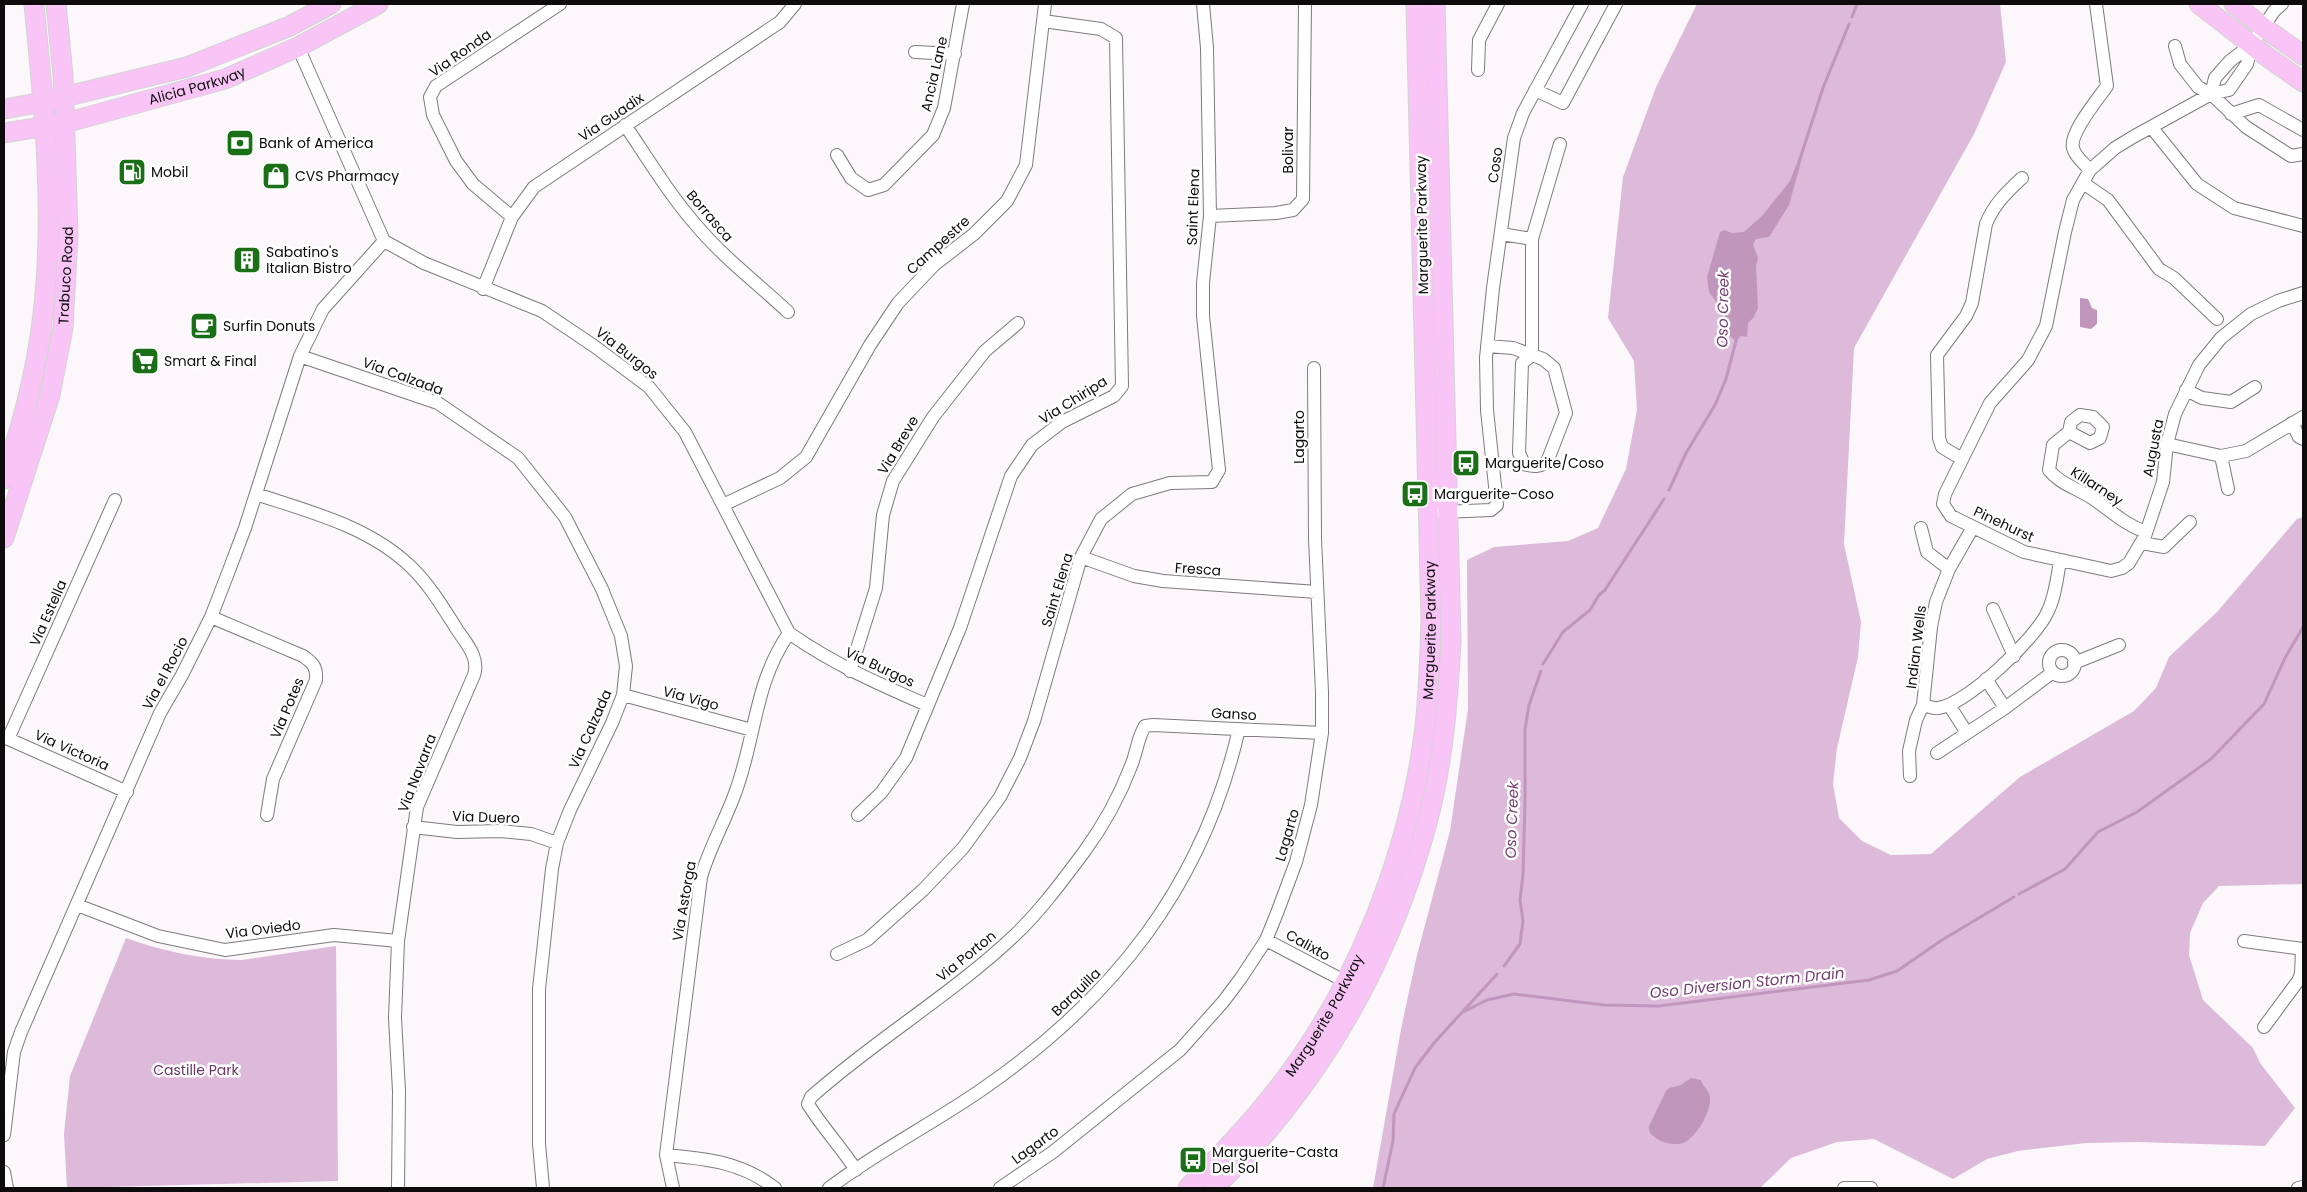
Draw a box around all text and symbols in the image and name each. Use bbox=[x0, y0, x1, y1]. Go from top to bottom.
street label: Via Ronda bbox=[425, 24, 495, 82]
street label: Ancia Lane bbox=[916, 34, 952, 114]
street label: Alicia Parkway bbox=[146, 61, 249, 110]
street label: Via Guadix bbox=[574, 88, 648, 146]
street label: Bolivar bbox=[1278, 127, 1298, 173]
bank icon: Bank of America bbox=[225, 128, 255, 158]
place label: Bank of America bbox=[259, 133, 373, 153]
street label: Coso bbox=[1483, 146, 1507, 184]
street label: Marguerite Parkway bbox=[1411, 155, 1433, 295]
fuel station icon: Mobil bbox=[117, 157, 147, 187]
shop icon: CVS Pharmacy bbox=[261, 161, 291, 191]
place label: Mobil bbox=[151, 162, 188, 182]
place label: CVS Pharmacy bbox=[295, 166, 399, 186]
street label: Saint Elena bbox=[1182, 168, 1204, 246]
street label: Borrasca bbox=[682, 186, 738, 246]
street label: Campestre bbox=[902, 211, 974, 279]
street label: Trabuco Road bbox=[53, 226, 78, 325]
place label: Sabatino's Italian Bistro bbox=[266, 242, 352, 278]
building icon: Sabatino's Italian Bistro bbox=[232, 245, 262, 275]
water label: Oso Creek bbox=[1711, 269, 1734, 348]
cafe icon: Surfin Donuts bbox=[189, 311, 219, 341]
place label: Surfin Donuts bbox=[223, 316, 315, 336]
street label: Via Burgos bbox=[591, 322, 663, 384]
supermarket icon: Smart & Final bbox=[130, 346, 160, 376]
place label: Smart & Final bbox=[164, 351, 257, 371]
street label: Via Calzada bbox=[360, 352, 446, 400]
street label: Via Chiripa bbox=[1035, 371, 1111, 429]
street label: Lagarto bbox=[1289, 410, 1309, 464]
street label: Via Breve bbox=[873, 412, 924, 478]
street label: Augusta bbox=[2138, 417, 2168, 479]
bus stop icon: Marguerite/Coso bbox=[1451, 448, 1481, 478]
place label: Marguerite/Coso bbox=[1485, 453, 1604, 473]
street label: Killarney bbox=[2067, 462, 2127, 510]
bus stop icon: Marguerite-Coso bbox=[1400, 479, 1430, 509]
place label: Marguerite-Coso bbox=[1434, 484, 1554, 504]
street label: Pinehurst bbox=[1970, 501, 2038, 547]
street label: Saint Elena bbox=[1036, 550, 1078, 630]
street label: Fresca bbox=[1174, 557, 1222, 581]
street label: Marguerite Parkway bbox=[1417, 560, 1441, 700]
street label: Via Estella bbox=[24, 577, 72, 649]
street label: Indian Wells bbox=[1901, 604, 1931, 690]
street label: Via el Rocio bbox=[137, 633, 193, 713]
street label: Via Burgos bbox=[842, 642, 918, 692]
street label: Via Potes bbox=[265, 675, 309, 741]
street label: Via Vigo bbox=[661, 681, 721, 715]
street label: Via Calzada bbox=[564, 686, 616, 772]
street label: Ganso bbox=[1211, 703, 1257, 725]
street label: Via Victoria bbox=[32, 725, 112, 775]
street label: Via Navarra bbox=[393, 731, 441, 815]
water label: Oso Creek bbox=[1500, 780, 1523, 859]
street label: Via Duero bbox=[452, 806, 520, 828]
street label: Lagarto bbox=[1270, 806, 1304, 864]
street label: Via Astorga bbox=[667, 859, 701, 943]
street label: Via Oviedo bbox=[224, 914, 302, 944]
street label: Calixto bbox=[1282, 925, 1334, 965]
street label: Via Porton bbox=[932, 926, 1000, 986]
street label: Marguerite Parkway bbox=[1280, 951, 1368, 1081]
water label: Oso Diversion Storm Drain bbox=[1649, 962, 1845, 1003]
street label: Barquilla bbox=[1047, 963, 1105, 1021]
park label: Castille Park bbox=[153, 1060, 239, 1080]
street label: Lagarto bbox=[1007, 1121, 1063, 1169]
place label: Marguerite-Casta Del Sol bbox=[1212, 1142, 1338, 1178]
bus stop icon: Marguerite-Casta Del Sol bbox=[1178, 1145, 1208, 1175]

